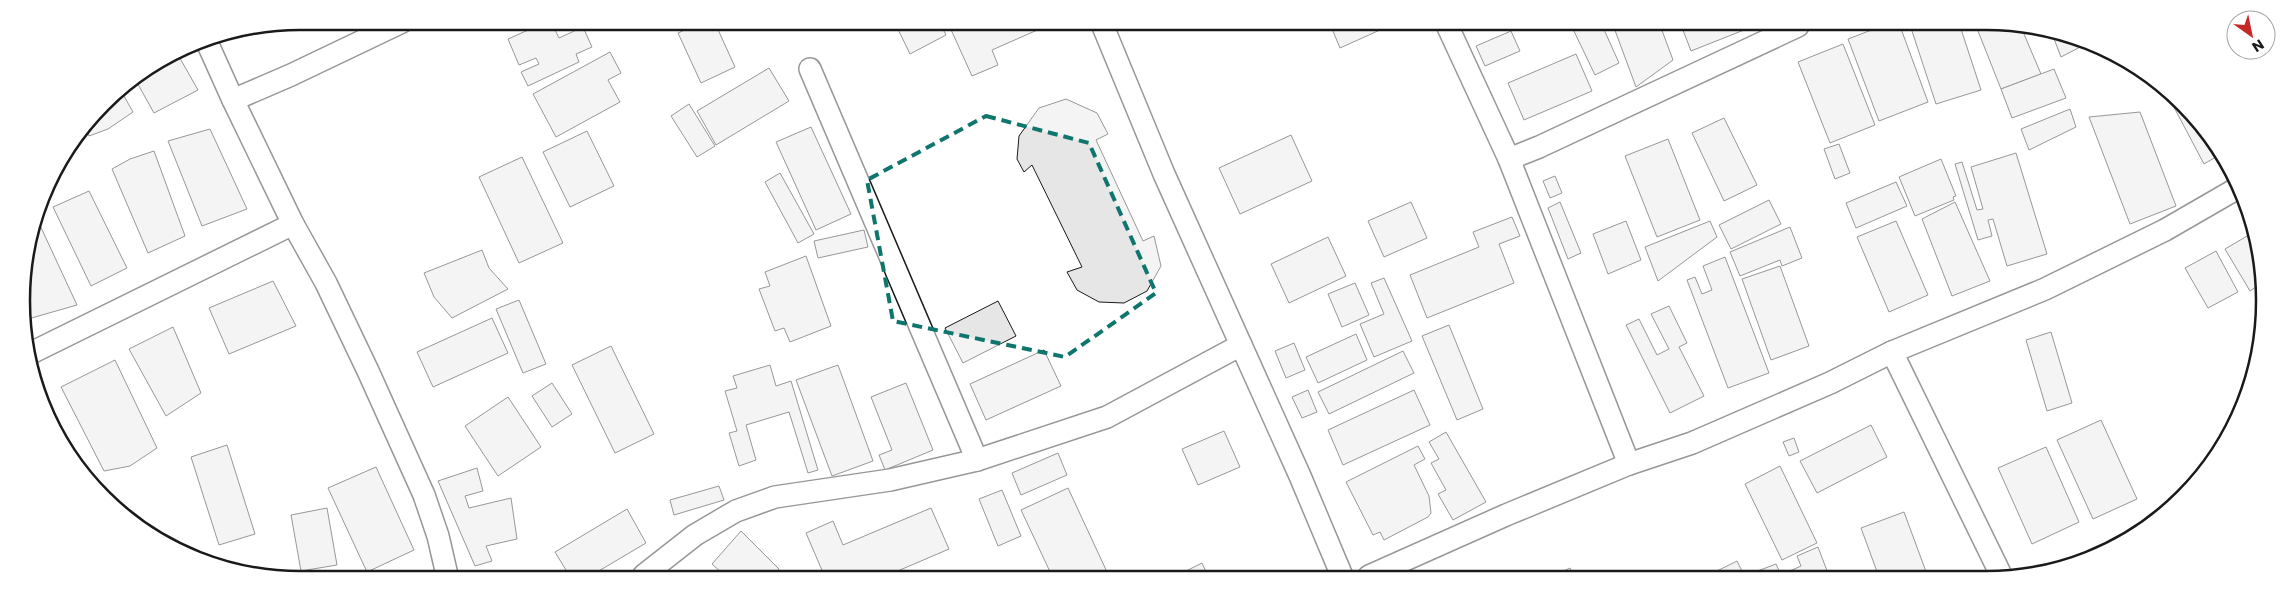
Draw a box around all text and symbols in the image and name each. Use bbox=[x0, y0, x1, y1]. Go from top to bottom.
north arrow bbox=[2226, 10, 2276, 60]
text: N bbox=[2248, 35, 2268, 57]

